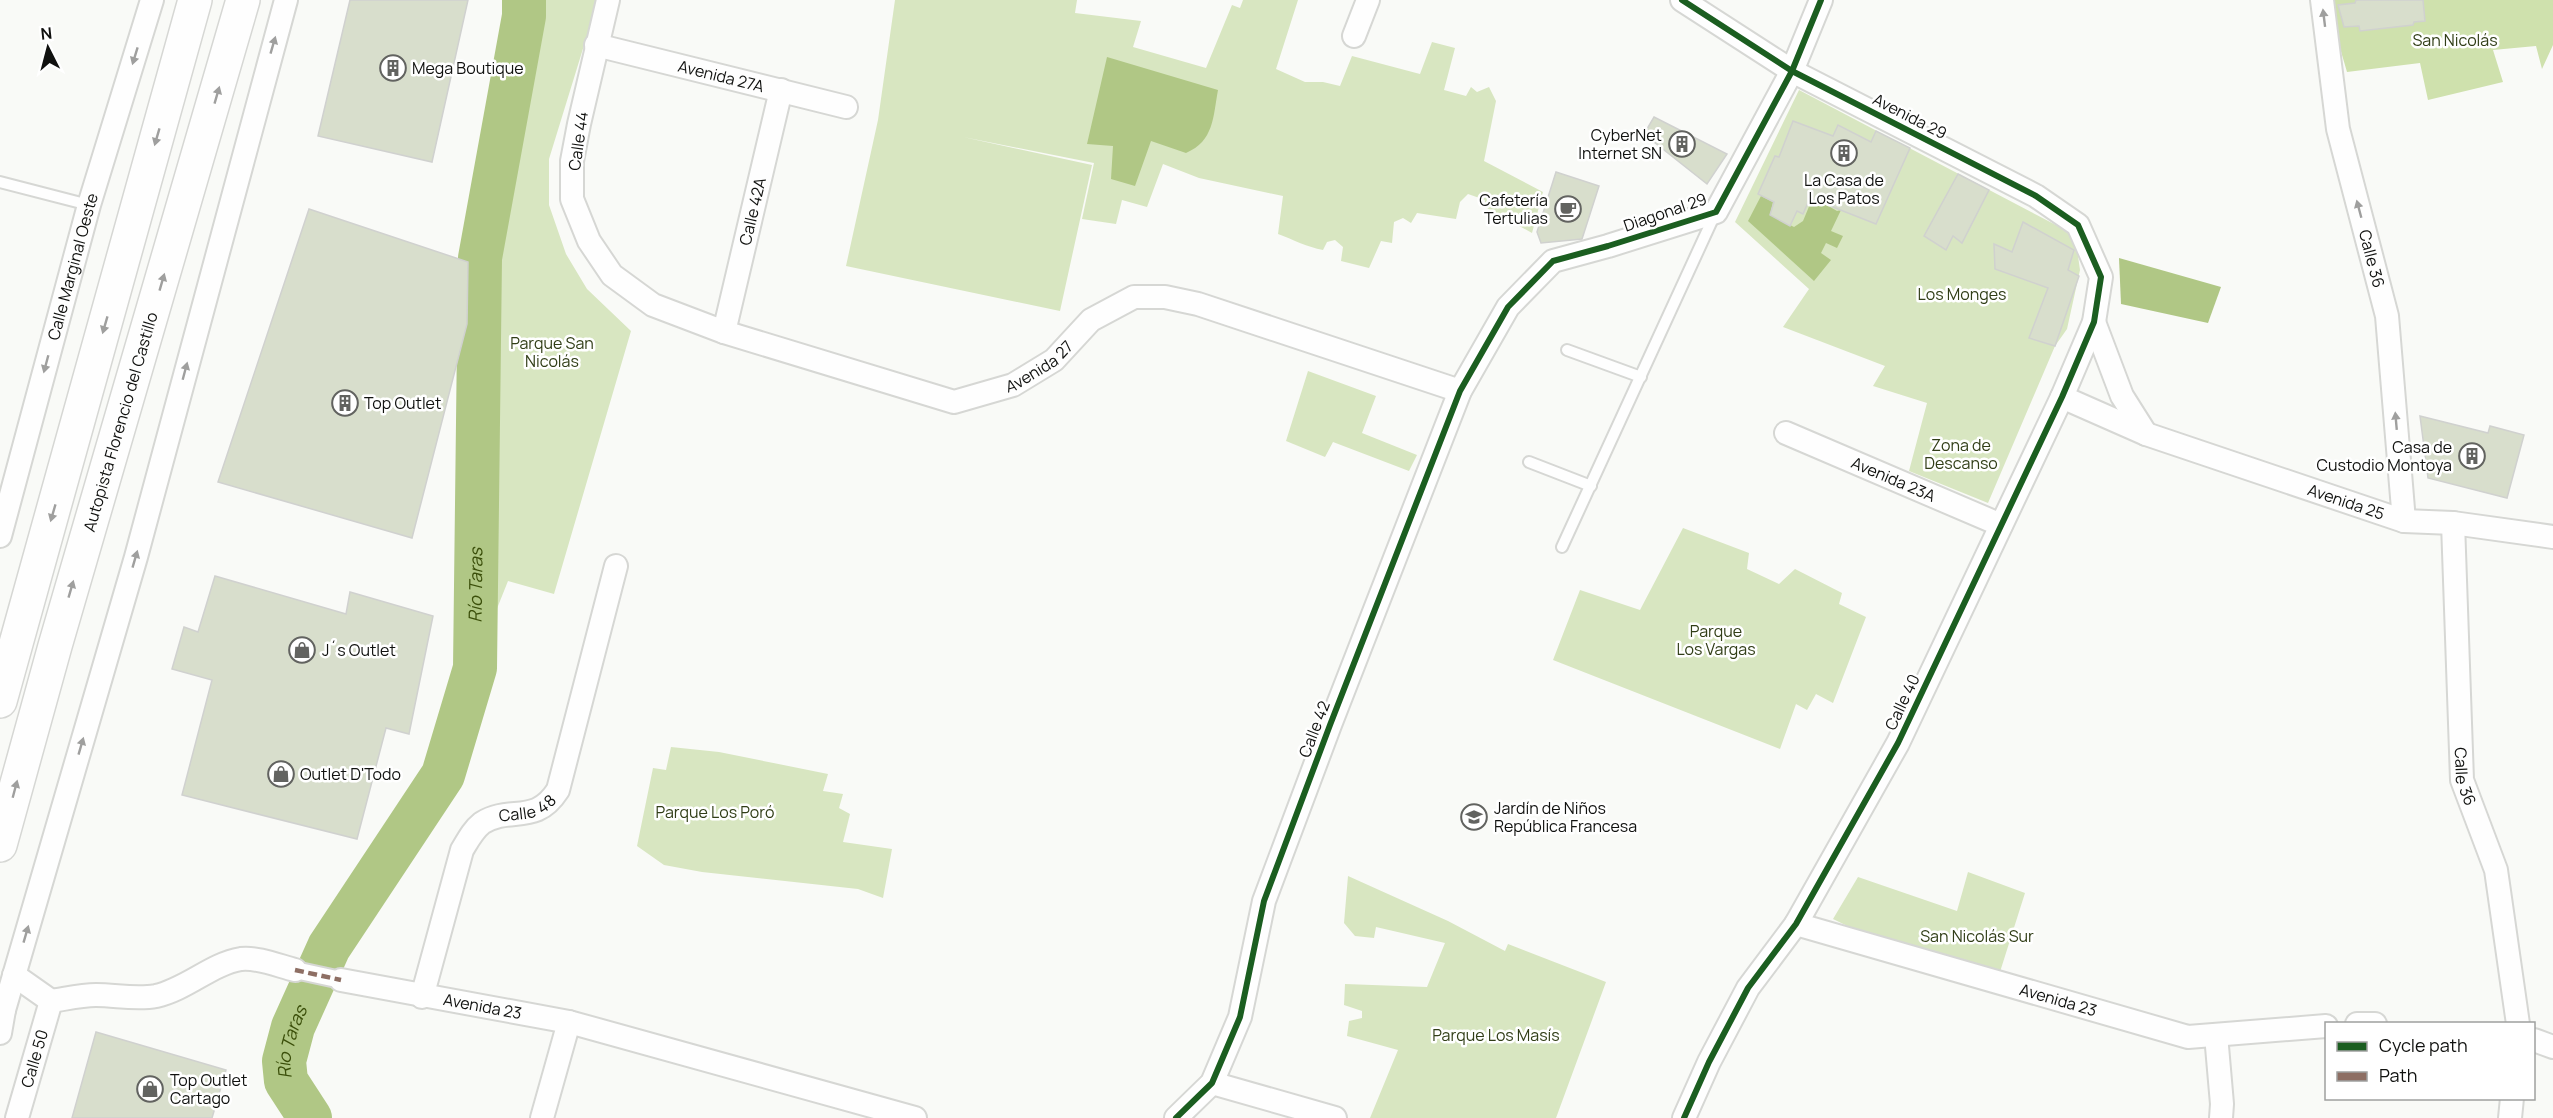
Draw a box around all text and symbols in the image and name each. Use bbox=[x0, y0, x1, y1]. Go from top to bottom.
one-way arrow bbox=[2320, 8, 2329, 27]
north arrow bbox=[18, 18, 78, 78]
text: N bbox=[40, 22, 53, 45]
park label: San Nicolás bbox=[2412, 29, 2498, 51]
one-way arrow bbox=[269, 36, 278, 54]
one-way arrow bbox=[130, 47, 139, 65]
building icon: Mega Boutique bbox=[378, 53, 408, 83]
street label: Avenida 27A bbox=[676, 55, 767, 97]
place label: Mega Boutique bbox=[412, 57, 524, 79]
one-way arrow bbox=[213, 85, 222, 103]
street label: Avenida 29 bbox=[1869, 88, 1951, 144]
street label: Calle 44 bbox=[563, 110, 593, 172]
place label: CyberNet Internet SN bbox=[1578, 124, 1662, 164]
one-way arrow bbox=[152, 128, 161, 146]
building icon: CyberNet Internet SN bbox=[1667, 129, 1697, 159]
building icon: La Casa de Los Patos bbox=[1829, 138, 1859, 168]
place label: La Casa de Los Patos bbox=[1804, 169, 1884, 209]
street label: Calle 42A bbox=[734, 175, 771, 247]
street label: Diagonal 29 bbox=[1620, 187, 1710, 237]
place label: Cafetería Tertulias bbox=[1479, 189, 1548, 229]
street label: Calle Marginal Oeste bbox=[42, 190, 103, 343]
cafe icon: Cafetería Tertulias bbox=[1553, 194, 1583, 224]
one-way arrow bbox=[2354, 200, 2363, 218]
street label: Calle 36 bbox=[2354, 227, 2390, 290]
one-way arrow bbox=[158, 273, 167, 291]
park label: Los Monges bbox=[1918, 283, 2006, 305]
street label: Autopista Florencio del Castillo bbox=[78, 309, 163, 534]
one-way arrow bbox=[100, 316, 109, 334]
park label: Parque San Nicolás bbox=[510, 332, 594, 372]
street label: Avenida 27 bbox=[1003, 335, 1078, 398]
one-way arrow bbox=[41, 355, 51, 373]
one-way arrow bbox=[181, 361, 191, 380]
building icon: Top Outlet bbox=[330, 388, 360, 418]
place label: Top Outlet bbox=[364, 392, 441, 414]
one-way arrow bbox=[2391, 411, 2400, 430]
park label: Zona de Descanso bbox=[1924, 434, 1998, 474]
place label: Casa de Custodio Montoya bbox=[2317, 436, 2452, 476]
building icon: Casa de Custodio Montoya bbox=[2457, 441, 2487, 471]
street label: Avenida 23A bbox=[1848, 451, 1939, 507]
street label: Avenida 25 bbox=[2305, 478, 2387, 525]
one-way arrow bbox=[47, 504, 57, 522]
water label: Río Taras bbox=[463, 546, 487, 623]
one-way arrow bbox=[131, 550, 140, 568]
one-way arrow bbox=[67, 580, 76, 598]
park label: Parque Los Vargas bbox=[1676, 620, 1756, 660]
shop icon: J´s Outlet bbox=[287, 635, 317, 665]
place label: J´s Outlet bbox=[322, 639, 396, 661]
street label: Calle 40 bbox=[1879, 670, 1925, 734]
street label: Calle 42 bbox=[1293, 698, 1335, 760]
one-way arrow bbox=[77, 737, 86, 755]
street label: Calle 36 bbox=[2450, 747, 2482, 809]
shop icon: Outlet D'Todo bbox=[266, 759, 296, 789]
place label: Outlet D'Todo bbox=[300, 763, 401, 785]
one-way arrow bbox=[11, 780, 21, 798]
street label: Calle 48 bbox=[497, 790, 561, 827]
place label: Jardín de Niños República Francesa bbox=[1494, 797, 1637, 837]
park label: Parque Los Poró bbox=[656, 801, 774, 823]
school or university icon: Jardín de Niños República Francesa bbox=[1459, 802, 1489, 832]
one-way arrow bbox=[22, 924, 31, 942]
park label: San Nicolás Sur bbox=[1920, 925, 2034, 947]
street label: Avenida 23 bbox=[2017, 978, 2099, 1021]
street label: Avenida 23 bbox=[442, 988, 524, 1024]
water label: Río Taras bbox=[271, 1000, 313, 1080]
legend bbox=[2325, 1022, 2535, 1100]
park label: Parque Los Masís bbox=[1432, 1024, 1560, 1046]
street label: Calle 50 bbox=[15, 1027, 53, 1090]
text: Cycle path bbox=[2379, 1033, 2468, 1057]
text: Path bbox=[2379, 1063, 2417, 1087]
place label: Top Outlet Cartago bbox=[170, 1069, 247, 1109]
shop icon: Top Outlet Cartago bbox=[135, 1074, 165, 1104]

